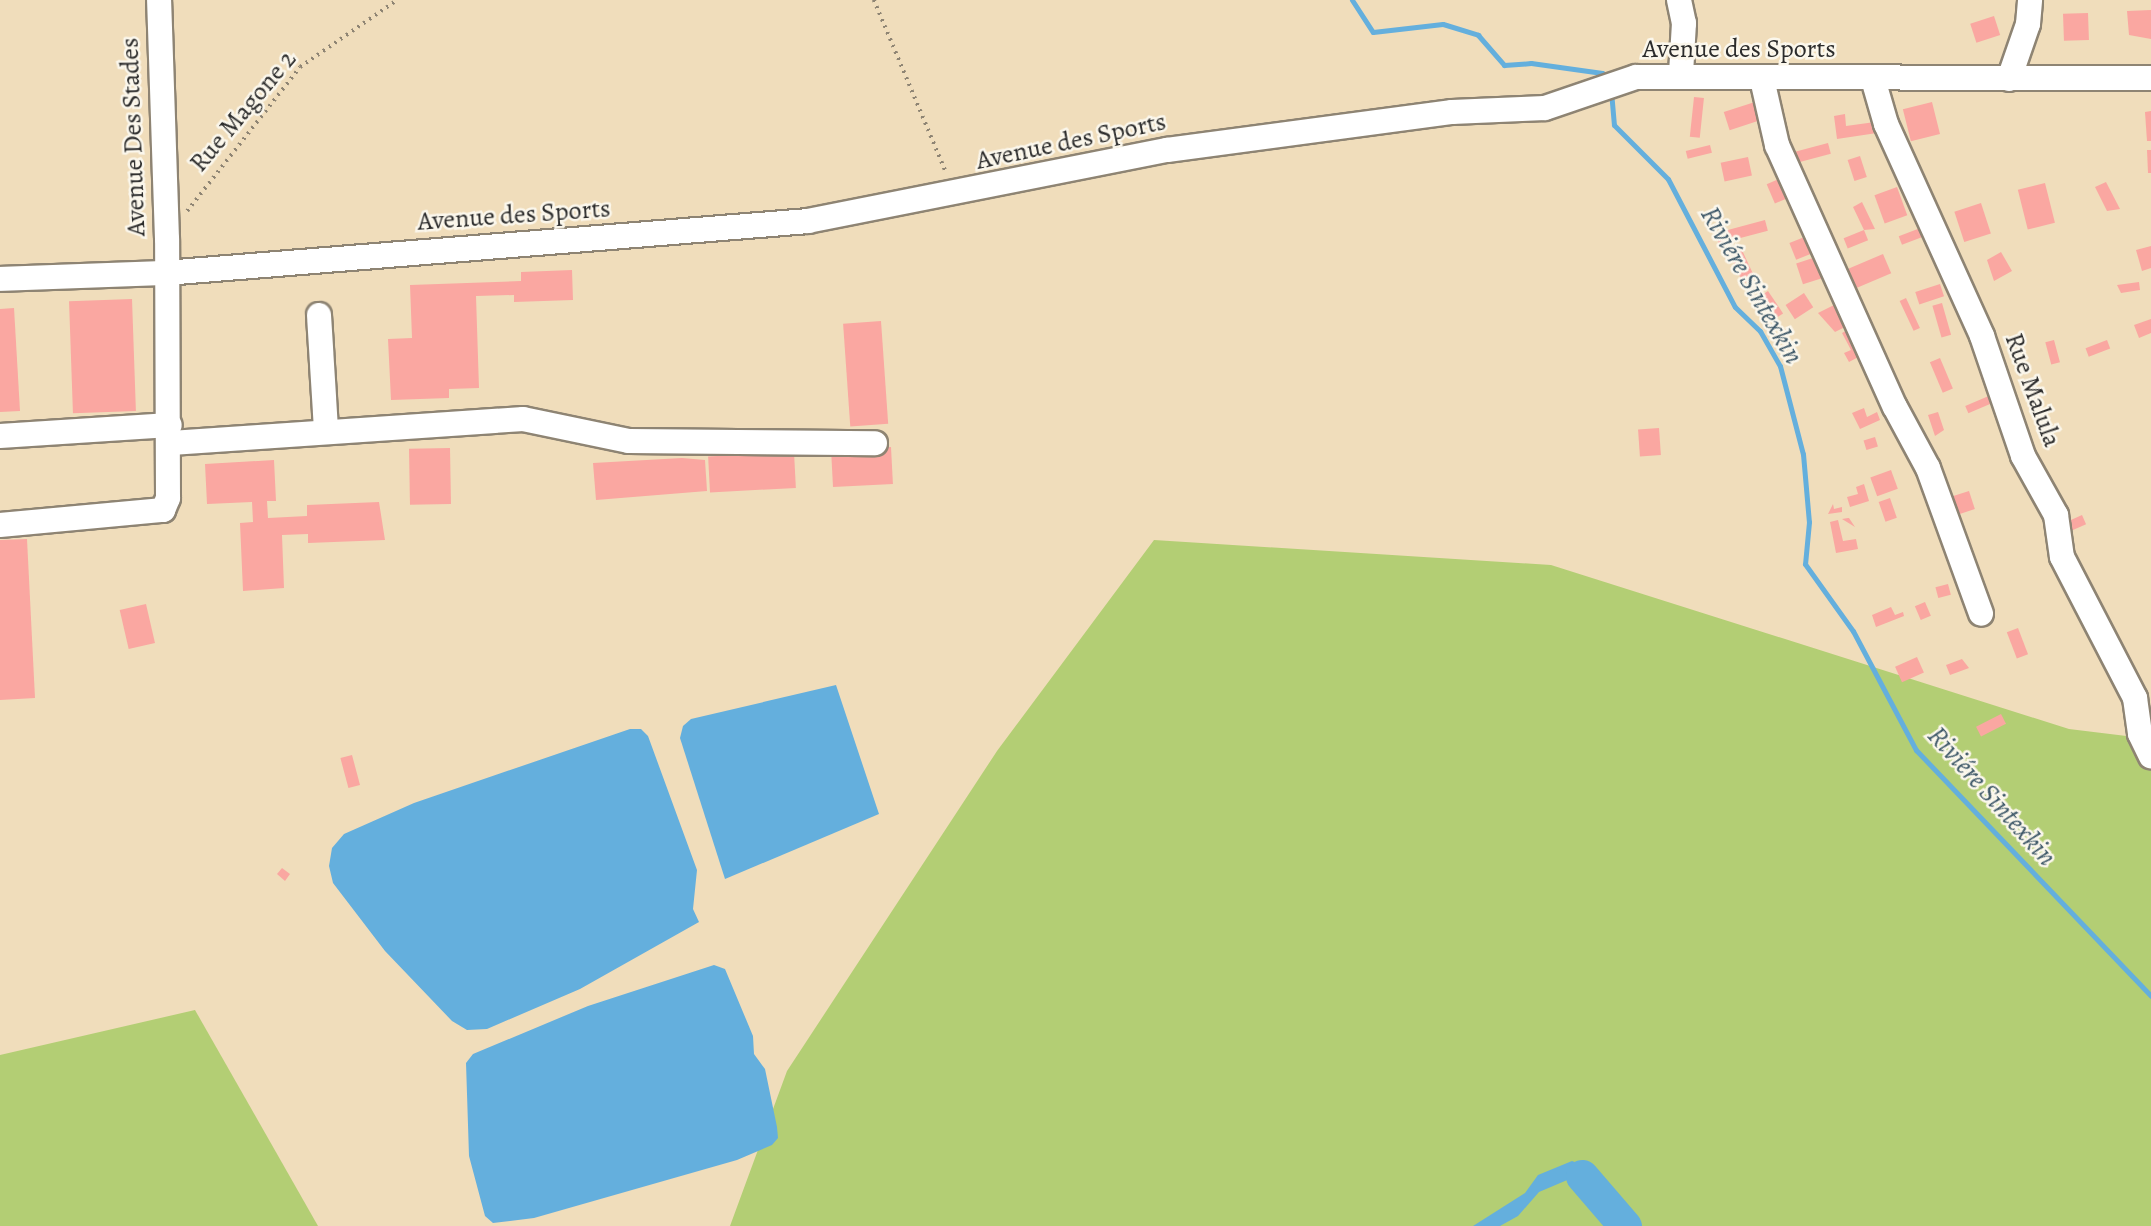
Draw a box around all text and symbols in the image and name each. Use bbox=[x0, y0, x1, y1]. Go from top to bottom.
street label: Avenue des Sports bbox=[1642, 33, 1836, 65]
street label: Avenue Des Stades bbox=[114, 37, 152, 237]
street label: Rue Magone 2 bbox=[183, 44, 303, 178]
street label: Avenue des Sports bbox=[973, 106, 1169, 176]
street label: Avenue des Sports bbox=[417, 193, 611, 237]
water label: Riviére Sintexkin bbox=[1693, 200, 1811, 370]
street label: Rue Malula bbox=[1998, 329, 2068, 451]
water label: Riviére Sintexkin bbox=[1920, 719, 2064, 873]

